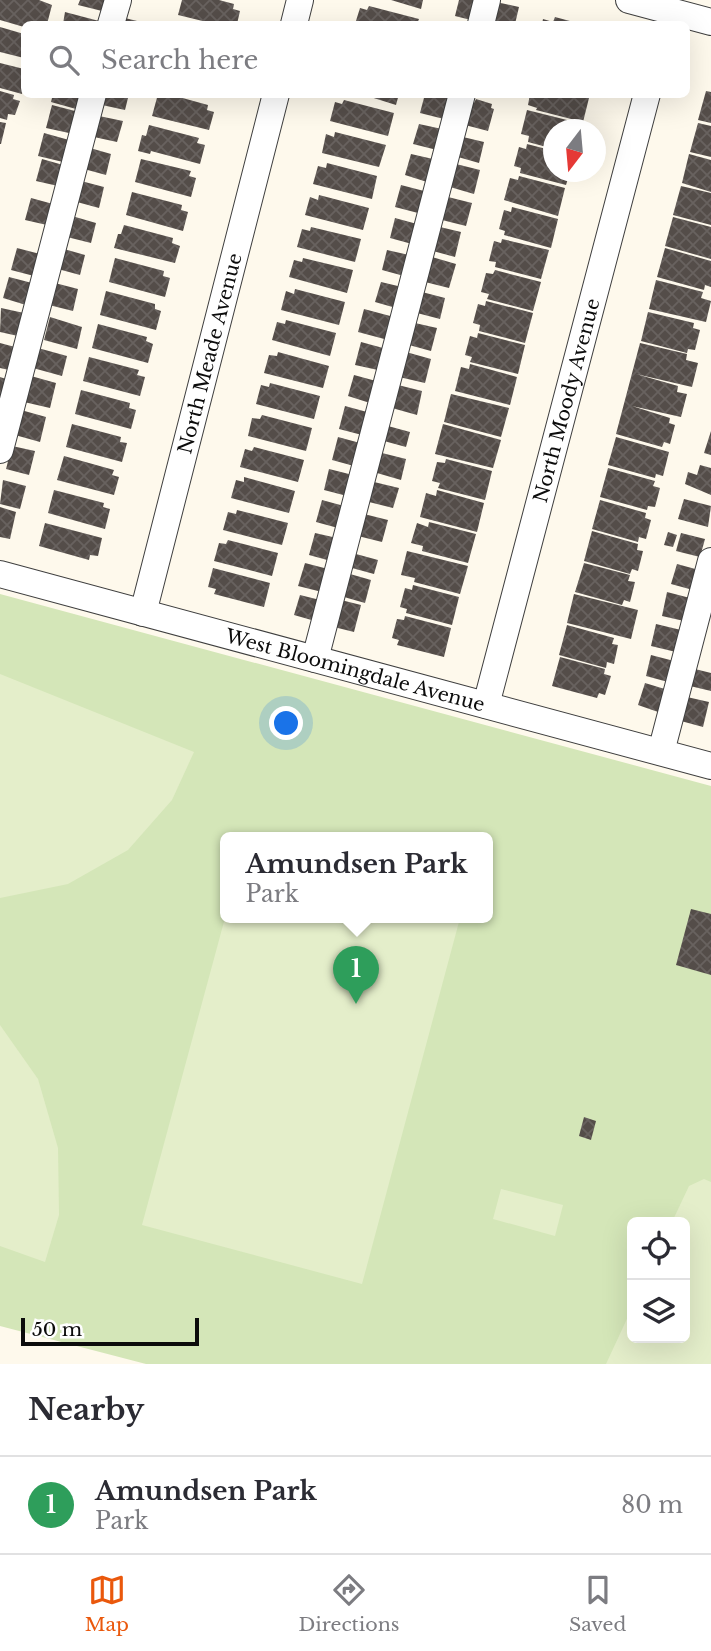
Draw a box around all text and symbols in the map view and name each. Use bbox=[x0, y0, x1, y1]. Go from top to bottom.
search box bbox=[21, 21, 690, 98]
icon: search bbox=[45, 41, 83, 79]
text: Search here bbox=[101, 44, 258, 76]
north arrow bbox=[543, 119, 606, 182]
street label: North Meade Avenue bbox=[173, 251, 247, 456]
street label: North Moody Avenue bbox=[529, 296, 605, 505]
street label: West Bloomingdale Avenue bbox=[222, 624, 487, 716]
your location bbox=[269, 706, 303, 740]
popup bbox=[220, 832, 493, 923]
text: Amundsen Park bbox=[246, 848, 467, 880]
text: Park bbox=[246, 880, 299, 908]
pin: 1 bbox=[333, 946, 379, 1004]
map controls bbox=[627, 1217, 690, 1343]
button: locate bbox=[627, 1217, 690, 1280]
button: layers bbox=[627, 1280, 690, 1343]
scale bar bbox=[21, 1315, 200, 1347]
text: 50 m bbox=[32, 1318, 82, 1341]
text: Nearby bbox=[28, 1391, 144, 1428]
text: Amundsen Park bbox=[95, 1475, 317, 1507]
text: 1 bbox=[46, 1491, 56, 1519]
text: 80 m bbox=[621, 1491, 683, 1519]
text: Park bbox=[95, 1507, 148, 1535]
tab: Map bbox=[85, 1571, 129, 1636]
tab: Directions bbox=[298, 1571, 399, 1636]
tab: Saved bbox=[569, 1571, 626, 1636]

